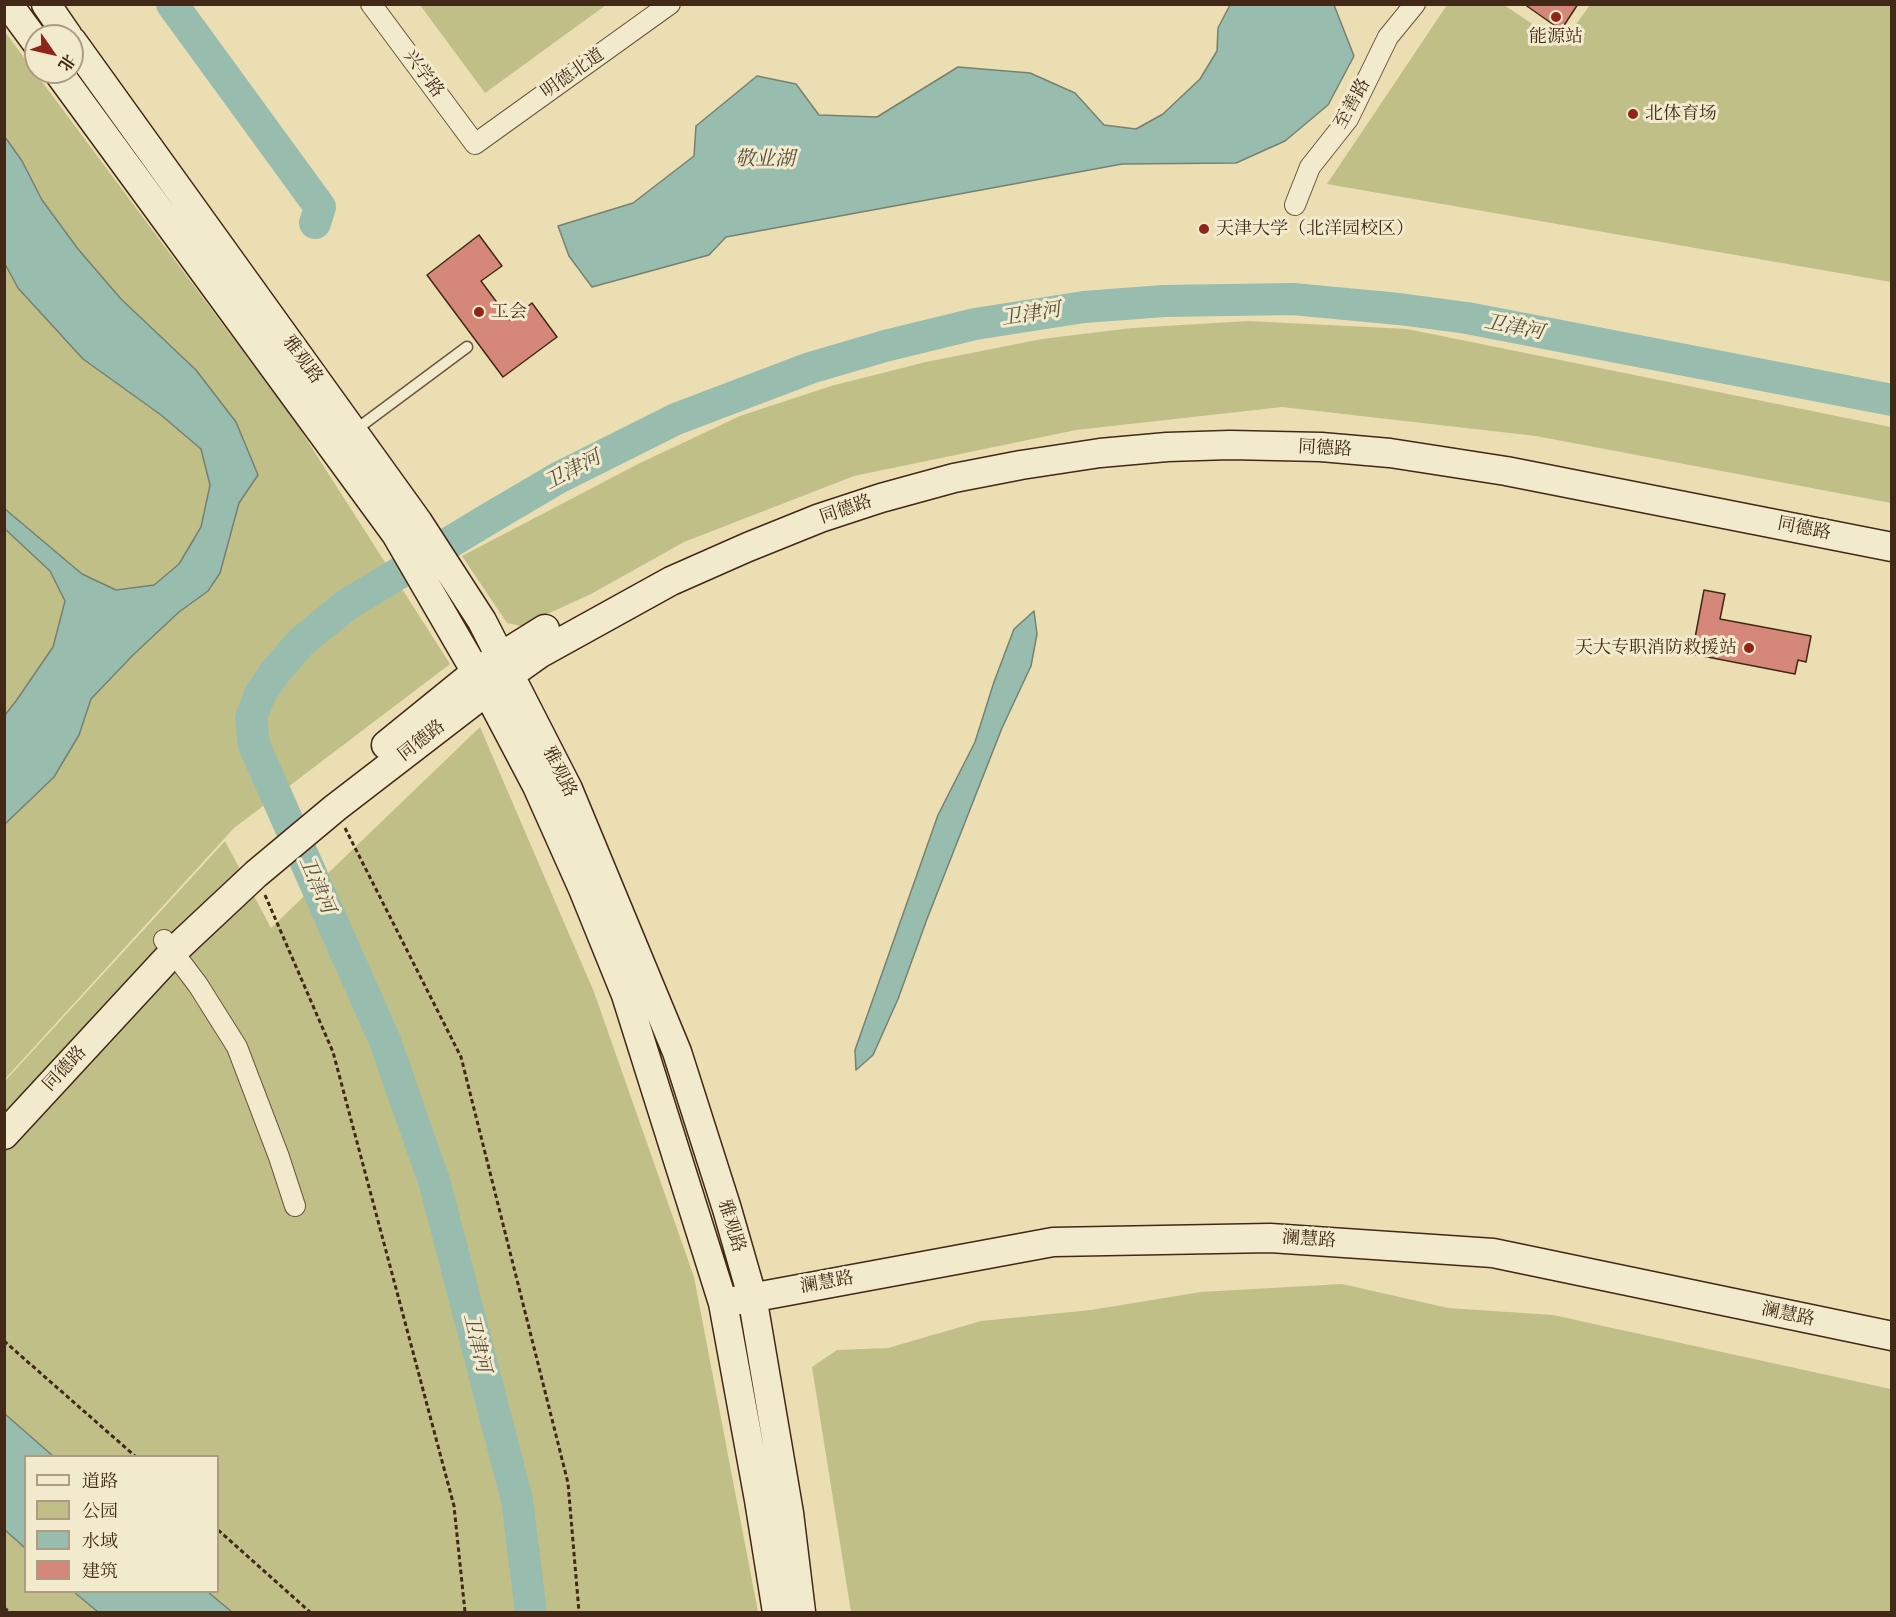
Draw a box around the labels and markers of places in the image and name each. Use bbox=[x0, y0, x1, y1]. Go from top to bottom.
marker: 能源站 bbox=[1549, 10, 1563, 24]
place label: 能源站 bbox=[1529, 26, 1583, 48]
place label: 北体育场 bbox=[1645, 103, 1717, 125]
marker: 北体育场 bbox=[1626, 107, 1640, 121]
place label: 天津大学（北洋园校区） bbox=[1216, 218, 1414, 240]
marker: 天津大学（北洋园校区） bbox=[1197, 222, 1211, 236]
place label: 工会 bbox=[491, 301, 527, 323]
marker: 工会 bbox=[472, 305, 486, 319]
place label: 天大专职消防救援站 bbox=[1575, 637, 1737, 659]
marker: 天大专职消防救援站 bbox=[1742, 641, 1756, 655]

